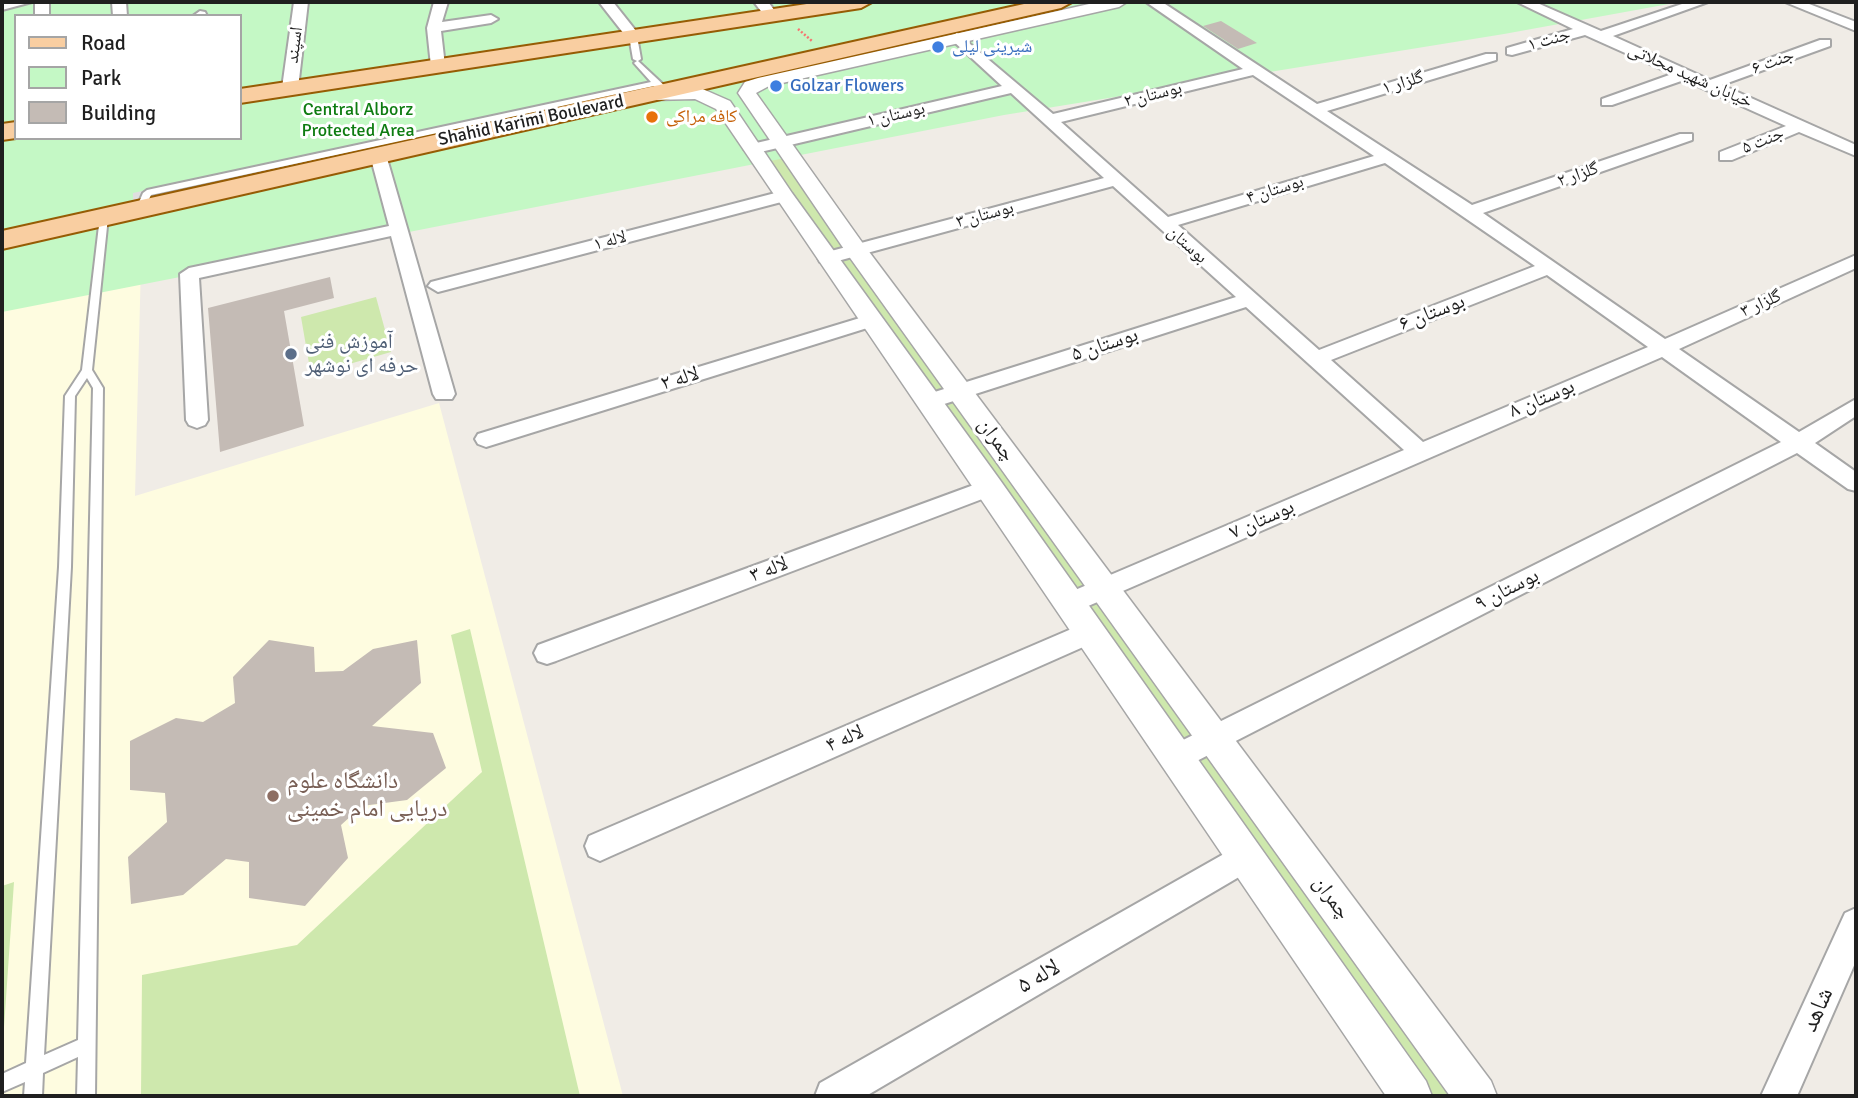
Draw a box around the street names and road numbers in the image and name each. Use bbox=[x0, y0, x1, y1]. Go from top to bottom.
street label: جنت ۱ bbox=[1525, 24, 1573, 56]
street label: اسپند bbox=[282, 26, 308, 64]
street label: خیابان شهید محلاتی bbox=[1624, 39, 1756, 113]
street label: جنت ۶ bbox=[1749, 44, 1797, 80]
street label: گلزار ۱ bbox=[1380, 66, 1426, 100]
street label: بوستان ۲ bbox=[1122, 77, 1184, 113]
street label: Shahid Karimi Boulevard bbox=[436, 91, 626, 151]
street label: بوستان ۱ bbox=[865, 98, 927, 132]
street label: جنت ۵ bbox=[1739, 123, 1787, 159]
street label: گلزار ۲ bbox=[1554, 158, 1602, 192]
street label: بوستان ۴ bbox=[1244, 171, 1306, 209]
street label: بوستان ۳ bbox=[954, 197, 1016, 233]
street label: بوستان bbox=[1162, 221, 1212, 269]
street label: لاله ۱ bbox=[591, 226, 629, 256]
street label: گلزار ۳ bbox=[1737, 286, 1785, 322]
street label: بوستان ۶ bbox=[1395, 289, 1469, 337]
street label: بوستان ۵ bbox=[1068, 322, 1142, 368]
street label: لاله ۲ bbox=[658, 361, 702, 397]
street label: بوستان ۸ bbox=[1505, 374, 1579, 424]
street label: چمران bbox=[972, 413, 1020, 467]
street label: بوستان ۷ bbox=[1226, 495, 1298, 545]
street label: لاله ۳ bbox=[746, 551, 792, 589]
street label: بوستان ۹ bbox=[1471, 563, 1543, 617]
street label: لاله ۴ bbox=[822, 720, 868, 758]
street label: چمران bbox=[1307, 871, 1355, 925]
street label: لاله ۵ bbox=[1013, 953, 1065, 1001]
street label: شاهد bbox=[1796, 983, 1840, 1037]

